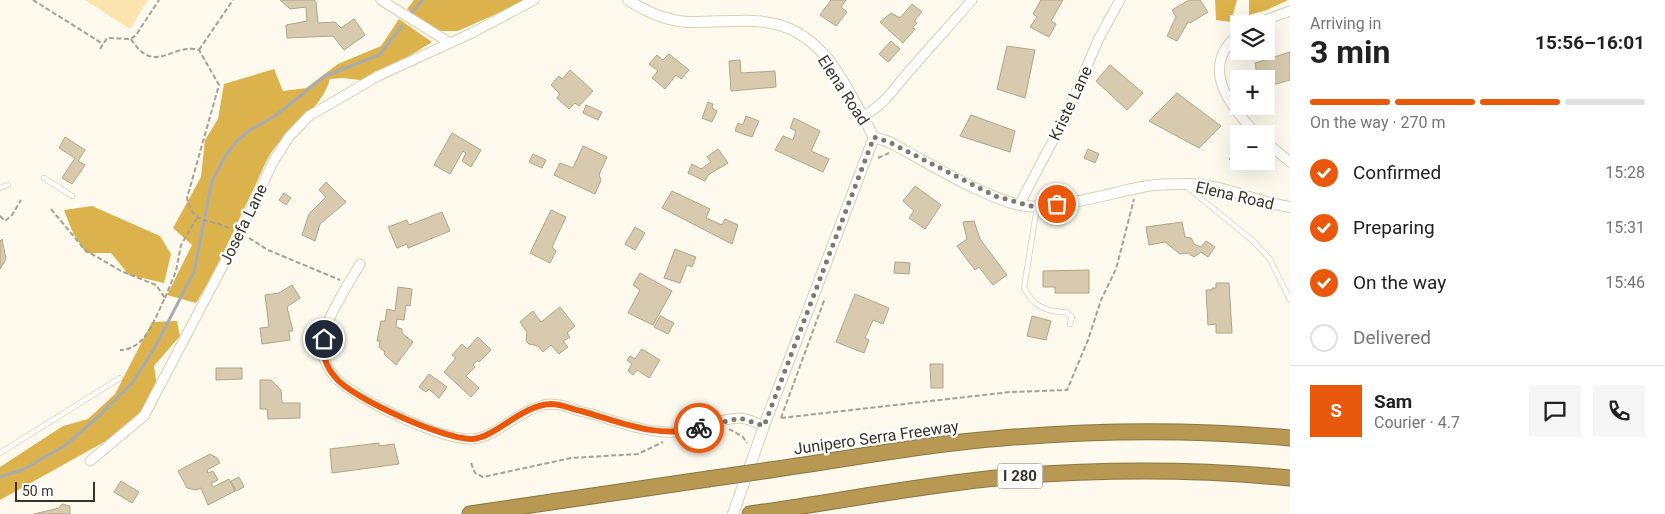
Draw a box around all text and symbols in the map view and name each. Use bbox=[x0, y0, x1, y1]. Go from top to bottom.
text: Arriving in bbox=[1310, 14, 1381, 33]
map controls bbox=[1230, 15, 1275, 170]
button: layers bbox=[1230, 15, 1275, 60]
text: 15:56–16:01 bbox=[1535, 31, 1645, 54]
text: 3 min bbox=[1310, 33, 1390, 71]
street label: Elena Road bbox=[814, 52, 873, 129]
street label: Kriste Lane bbox=[1045, 63, 1096, 143]
button: + bbox=[1230, 70, 1275, 115]
text: On the way · 270 m bbox=[1310, 113, 1446, 132]
button: − bbox=[1230, 125, 1275, 170]
icon: check bbox=[1310, 159, 1338, 187]
text: Confirmed bbox=[1353, 161, 1441, 184]
text: 15:28 bbox=[1605, 163, 1645, 182]
street label: Elena Road bbox=[1194, 177, 1276, 214]
street label: Josefa Lane bbox=[216, 181, 271, 268]
pin bbox=[1036, 183, 1078, 225]
icon: bag bbox=[1043, 190, 1071, 218]
icon: check bbox=[1310, 214, 1338, 242]
text: Preparing bbox=[1353, 216, 1435, 239]
text: 15:31 bbox=[1605, 218, 1645, 237]
icon: check bbox=[1310, 269, 1338, 297]
text: On the way bbox=[1353, 271, 1446, 294]
text: 15:46 bbox=[1605, 273, 1645, 292]
pin bbox=[303, 318, 345, 360]
icon: home bbox=[310, 325, 338, 353]
text: Delivered bbox=[1353, 326, 1431, 349]
button: chat bbox=[1529, 385, 1581, 437]
button: phone bbox=[1593, 385, 1645, 437]
text: Sam bbox=[1374, 390, 1412, 413]
text: S bbox=[1330, 399, 1342, 422]
courier bbox=[674, 403, 724, 453]
text: Courier · 4.7 bbox=[1374, 413, 1460, 432]
icon: bike bbox=[685, 414, 713, 442]
street label: Junipero Serra Freeway bbox=[792, 416, 960, 458]
road number: I 280 bbox=[998, 464, 1042, 488]
scale bar bbox=[15, 479, 95, 502]
text: 50 m bbox=[22, 483, 54, 499]

